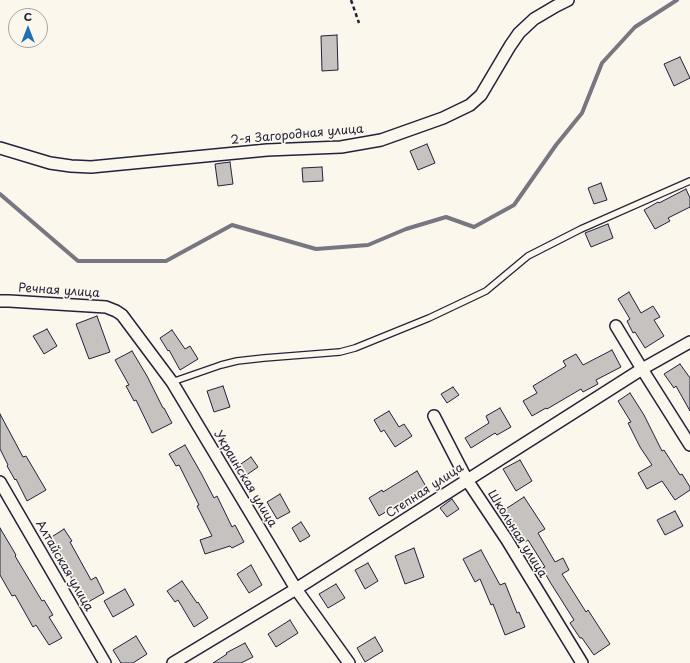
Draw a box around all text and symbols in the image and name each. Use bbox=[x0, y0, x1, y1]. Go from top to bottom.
north arrow bbox=[8, 8, 48, 48]
text: С bbox=[24, 8, 32, 25]
street label: 2-я Загородная улица bbox=[230, 122, 364, 148]
street label: Речная улица bbox=[18, 281, 100, 301]
street label: Украинская улица bbox=[210, 428, 280, 530]
street label: Степная улица bbox=[384, 461, 466, 521]
street label: Школьная улица bbox=[484, 488, 550, 580]
street label: Алтайская улица bbox=[32, 518, 96, 614]

